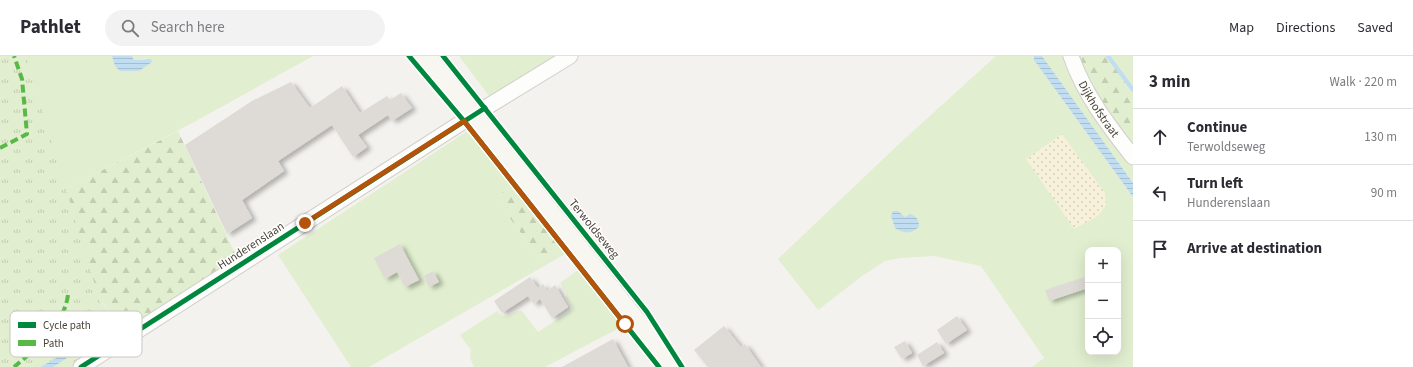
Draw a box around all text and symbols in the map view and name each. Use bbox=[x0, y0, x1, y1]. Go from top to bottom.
search box bbox=[105, 10, 385, 46]
text: Pathlet bbox=[20, 14, 81, 41]
icon: search bbox=[119, 17, 141, 39]
text: Search here bbox=[151, 17, 225, 38]
text: Map bbox=[1229, 18, 1254, 38]
text: Directions bbox=[1276, 18, 1335, 38]
text: Saved bbox=[1357, 18, 1393, 38]
text: 3 min bbox=[1149, 70, 1190, 94]
text: Walk · 220 m bbox=[1329, 73, 1397, 91]
street label: Dijkhofstraat bbox=[1074, 78, 1123, 141]
text: Continue bbox=[1187, 117, 1247, 138]
icon: ahead bbox=[1149, 126, 1171, 148]
text: 130 m bbox=[1364, 128, 1397, 146]
text: Terwoldseweg bbox=[1187, 138, 1265, 156]
text: Turn left bbox=[1187, 173, 1243, 194]
icon: left bbox=[1149, 182, 1171, 204]
text: 90 m bbox=[1371, 184, 1397, 202]
text: Hunderenslaan bbox=[1187, 194, 1270, 212]
street label: Terwoldseweg bbox=[565, 196, 623, 262]
route end bbox=[296, 214, 314, 232]
street label: Hunderenslaan bbox=[214, 218, 288, 274]
icon: arrive bbox=[1149, 238, 1171, 260]
text: Arrive at destination bbox=[1187, 238, 1322, 259]
map controls bbox=[1085, 247, 1121, 355]
button: + bbox=[1085, 247, 1121, 283]
button: − bbox=[1085, 283, 1121, 319]
legend bbox=[10, 311, 142, 357]
route start bbox=[616, 315, 634, 333]
text: Cycle path bbox=[43, 318, 91, 333]
button: locate bbox=[1085, 319, 1121, 355]
text: Path bbox=[43, 336, 64, 351]

